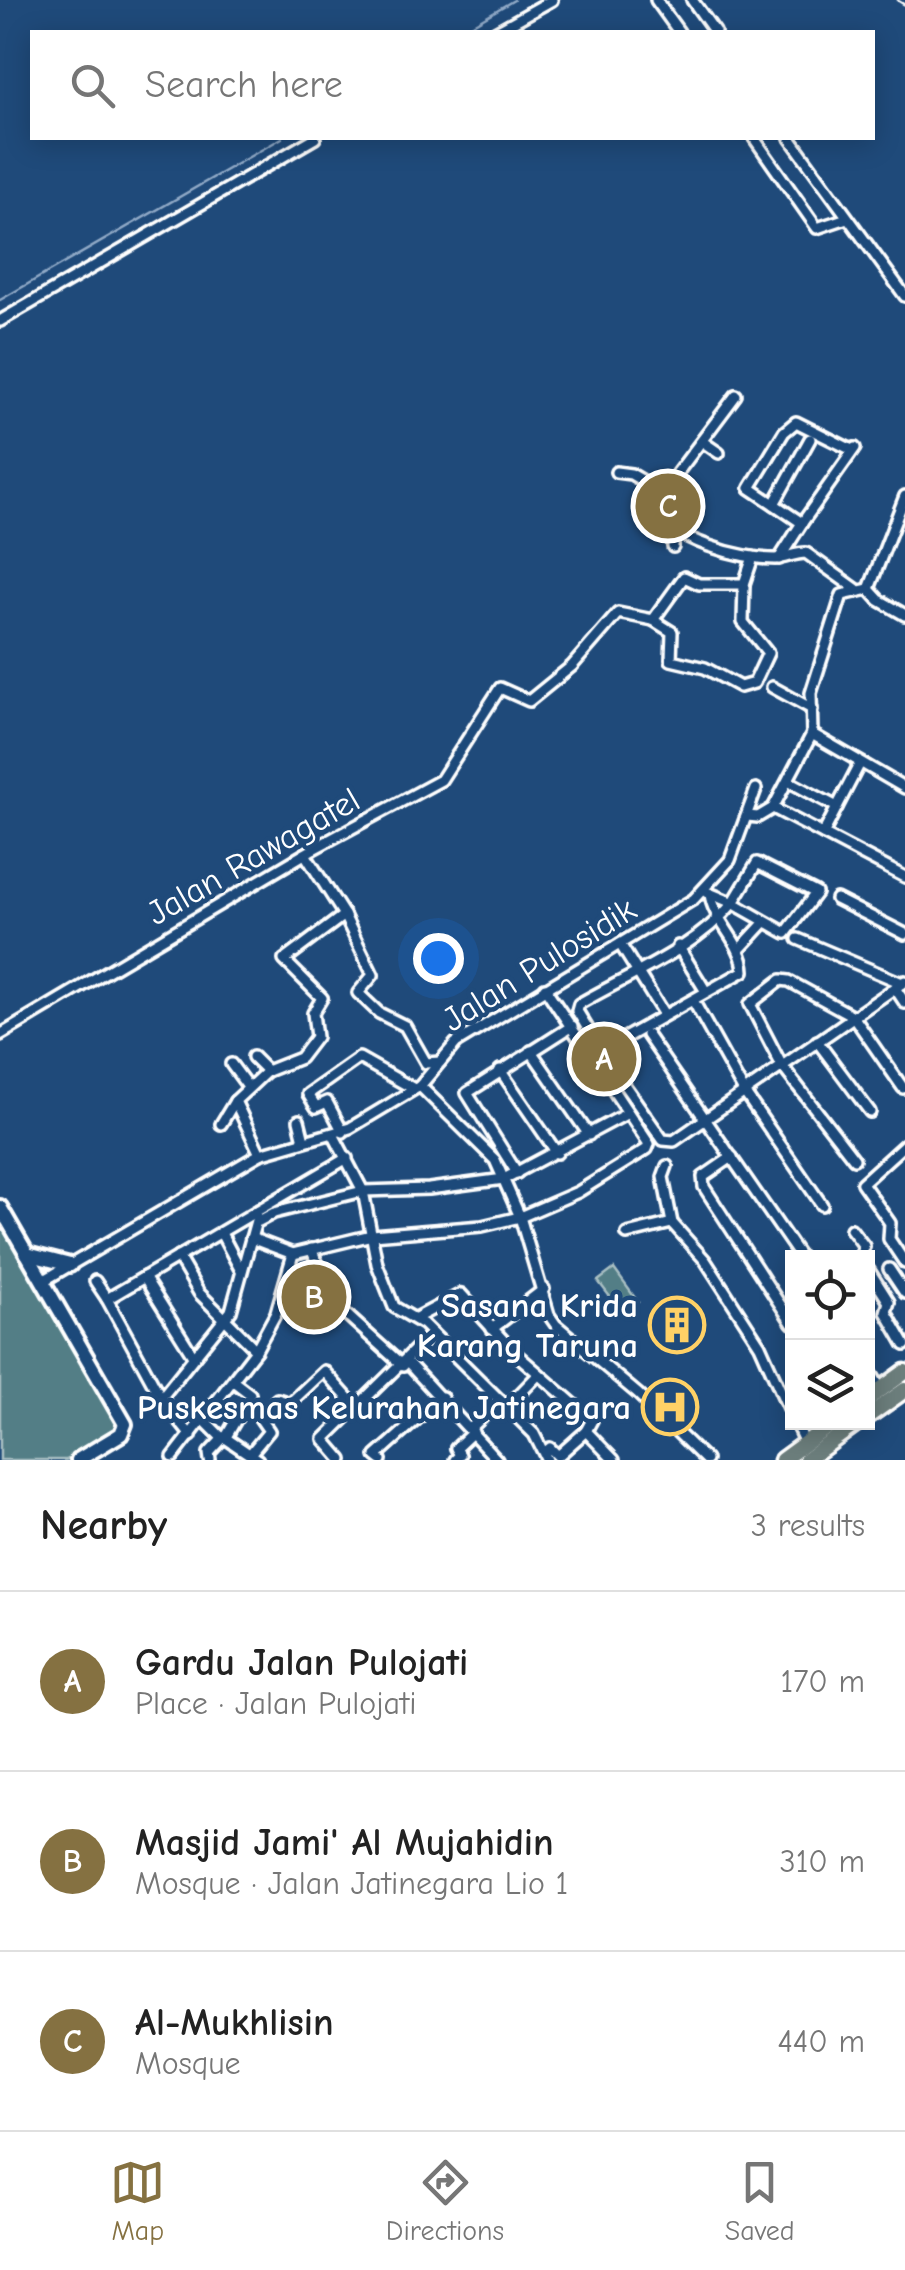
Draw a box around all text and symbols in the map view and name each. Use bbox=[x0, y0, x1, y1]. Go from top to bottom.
search box bbox=[30, 30, 875, 140]
icon: search bbox=[65, 58, 120, 113]
text: Search here bbox=[145, 63, 343, 107]
pin: C bbox=[636, 468, 700, 544]
street label: Jalan Rawagatel bbox=[140, 779, 367, 934]
street label: Jalan Pulosidik bbox=[435, 889, 644, 1040]
your location bbox=[413, 933, 464, 984]
pin: A bbox=[572, 1022, 636, 1096]
map controls bbox=[785, 1250, 875, 1430]
button: locate bbox=[785, 1250, 875, 1340]
pin: B bbox=[282, 1260, 346, 1334]
place label: Sasana Krida Karang Taruna bbox=[417, 1285, 638, 1366]
building icon: Sasana Krida Karang Taruna bbox=[647, 1295, 707, 1355]
button: layers bbox=[785, 1340, 875, 1430]
hospital icon: Puskesmas Kelurahan Jatinegara bbox=[640, 1377, 700, 1437]
place label: Puskesmas Kelurahan Jatinegara bbox=[137, 1387, 631, 1428]
text: Nearby bbox=[40, 1501, 167, 1550]
text: 3 results bbox=[751, 1507, 865, 1544]
text: Gardu Jalan Pulojati bbox=[135, 1641, 468, 1685]
text: A bbox=[64, 1663, 81, 1700]
text: 170 m bbox=[781, 1663, 865, 1700]
text: Place · Jalan Pulojati bbox=[135, 1685, 416, 1722]
text: Masjid Jami' Al Mujahidin bbox=[135, 1821, 554, 1865]
text: B bbox=[63, 1843, 82, 1880]
text: 310 m bbox=[779, 1843, 865, 1880]
text: Mosque · Jalan Jatinegara Lio 1 bbox=[135, 1865, 568, 1902]
text: Al-Mukhlisin bbox=[135, 2001, 334, 2045]
text: C bbox=[63, 2023, 82, 2060]
text: 440 m bbox=[777, 2023, 865, 2060]
text: Mosque bbox=[135, 2045, 241, 2082]
tab: Map bbox=[110, 2155, 165, 2247]
tab: Directions bbox=[386, 2155, 504, 2247]
tab: Saved bbox=[725, 2155, 795, 2247]

